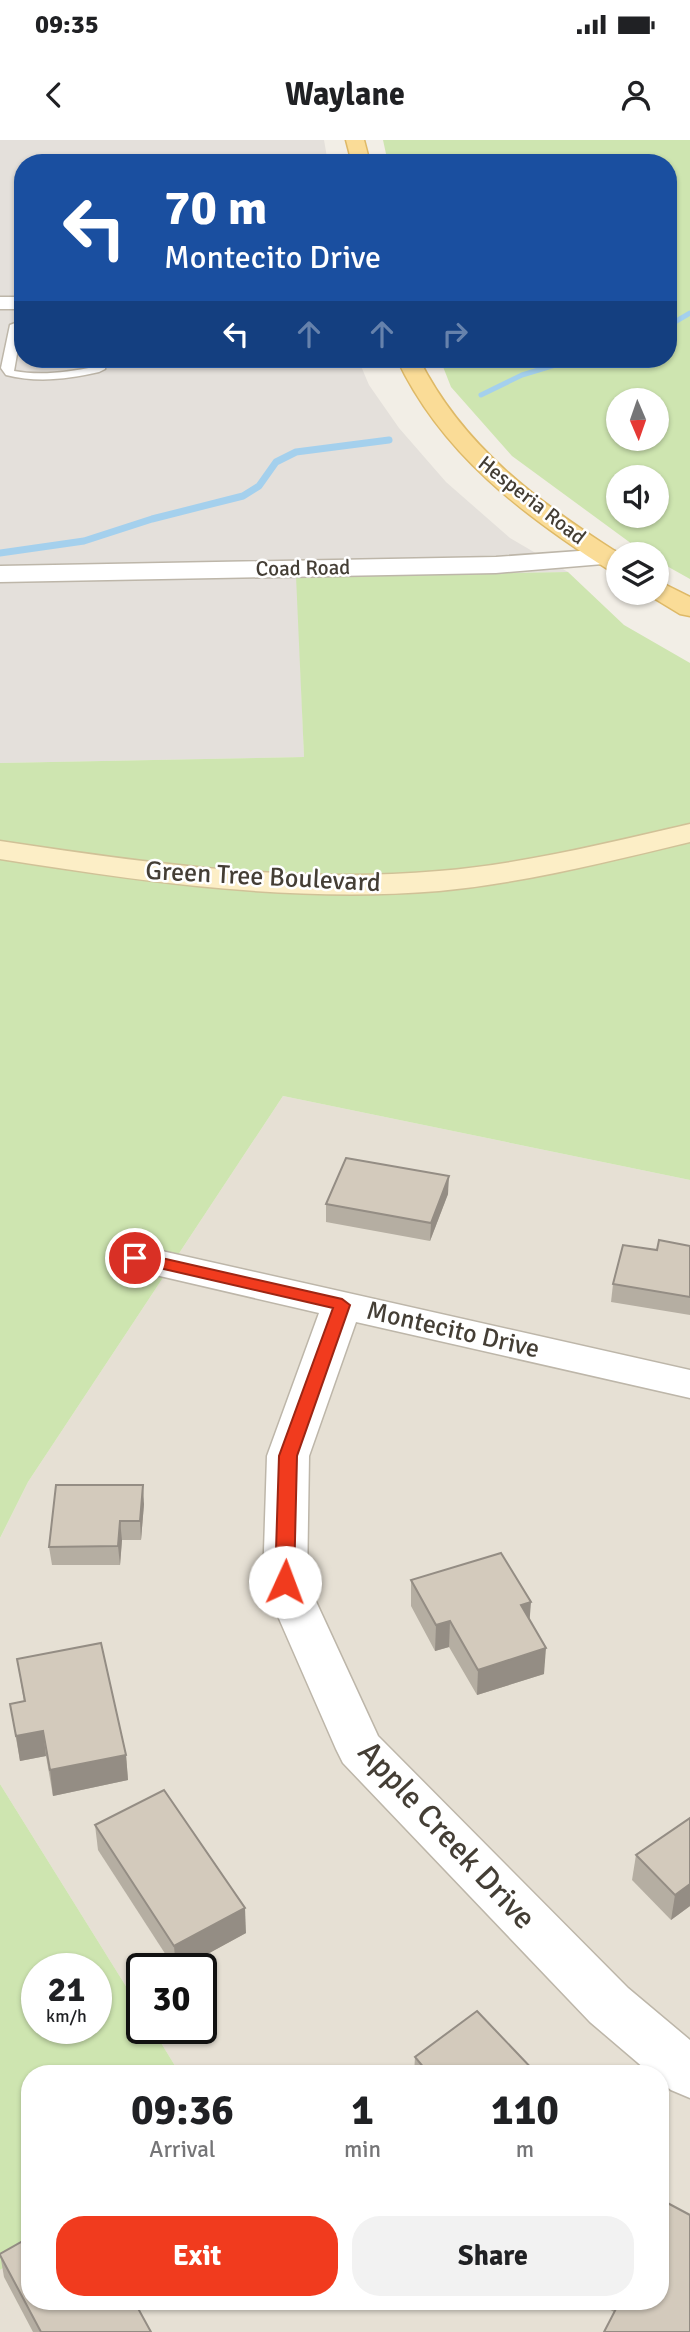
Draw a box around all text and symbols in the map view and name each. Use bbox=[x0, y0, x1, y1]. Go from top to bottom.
text: 09:35 bbox=[35, 9, 99, 41]
text: Waylane bbox=[285, 75, 405, 114]
icon: back bbox=[35, 76, 73, 114]
icon: person bbox=[617, 76, 655, 114]
text: 70 m bbox=[164, 178, 267, 238]
icon: left bbox=[49, 182, 140, 273]
text: Montecito Drive bbox=[164, 238, 381, 277]
icon: left bbox=[217, 315, 255, 353]
icon: ahead bbox=[290, 315, 328, 353]
icon: ahead bbox=[363, 315, 401, 353]
icon: right bbox=[436, 315, 474, 353]
north arrow bbox=[606, 388, 668, 452]
map controls bbox=[606, 388, 669, 605]
street label: Hesperia Road bbox=[473, 450, 591, 550]
button: sound bbox=[606, 465, 669, 528]
button: layers bbox=[606, 542, 669, 605]
street label: Coad Road bbox=[255, 554, 351, 582]
street label: Green Tree Boulevard bbox=[144, 855, 382, 899]
pin bbox=[105, 1228, 165, 1288]
icon: arrive bbox=[116, 1239, 154, 1277]
street label: Montecito Drive bbox=[364, 1295, 542, 1365]
position arrow bbox=[248, 1545, 322, 1619]
street label: Apple Creek Drive bbox=[350, 1733, 544, 1937]
speed limit sign: 30 bbox=[126, 1953, 217, 2044]
text: 21 bbox=[48, 1968, 85, 2011]
text: km/h bbox=[46, 2005, 87, 2027]
text: 09:36 bbox=[131, 2085, 234, 2136]
text: 1 bbox=[351, 2085, 374, 2136]
text: 110 bbox=[491, 2085, 559, 2136]
text: Arrival bbox=[149, 2135, 216, 2164]
text: min bbox=[344, 2135, 381, 2164]
text: m bbox=[516, 2135, 534, 2164]
button: Exit bbox=[56, 2216, 338, 2296]
button: Share bbox=[352, 2216, 634, 2296]

